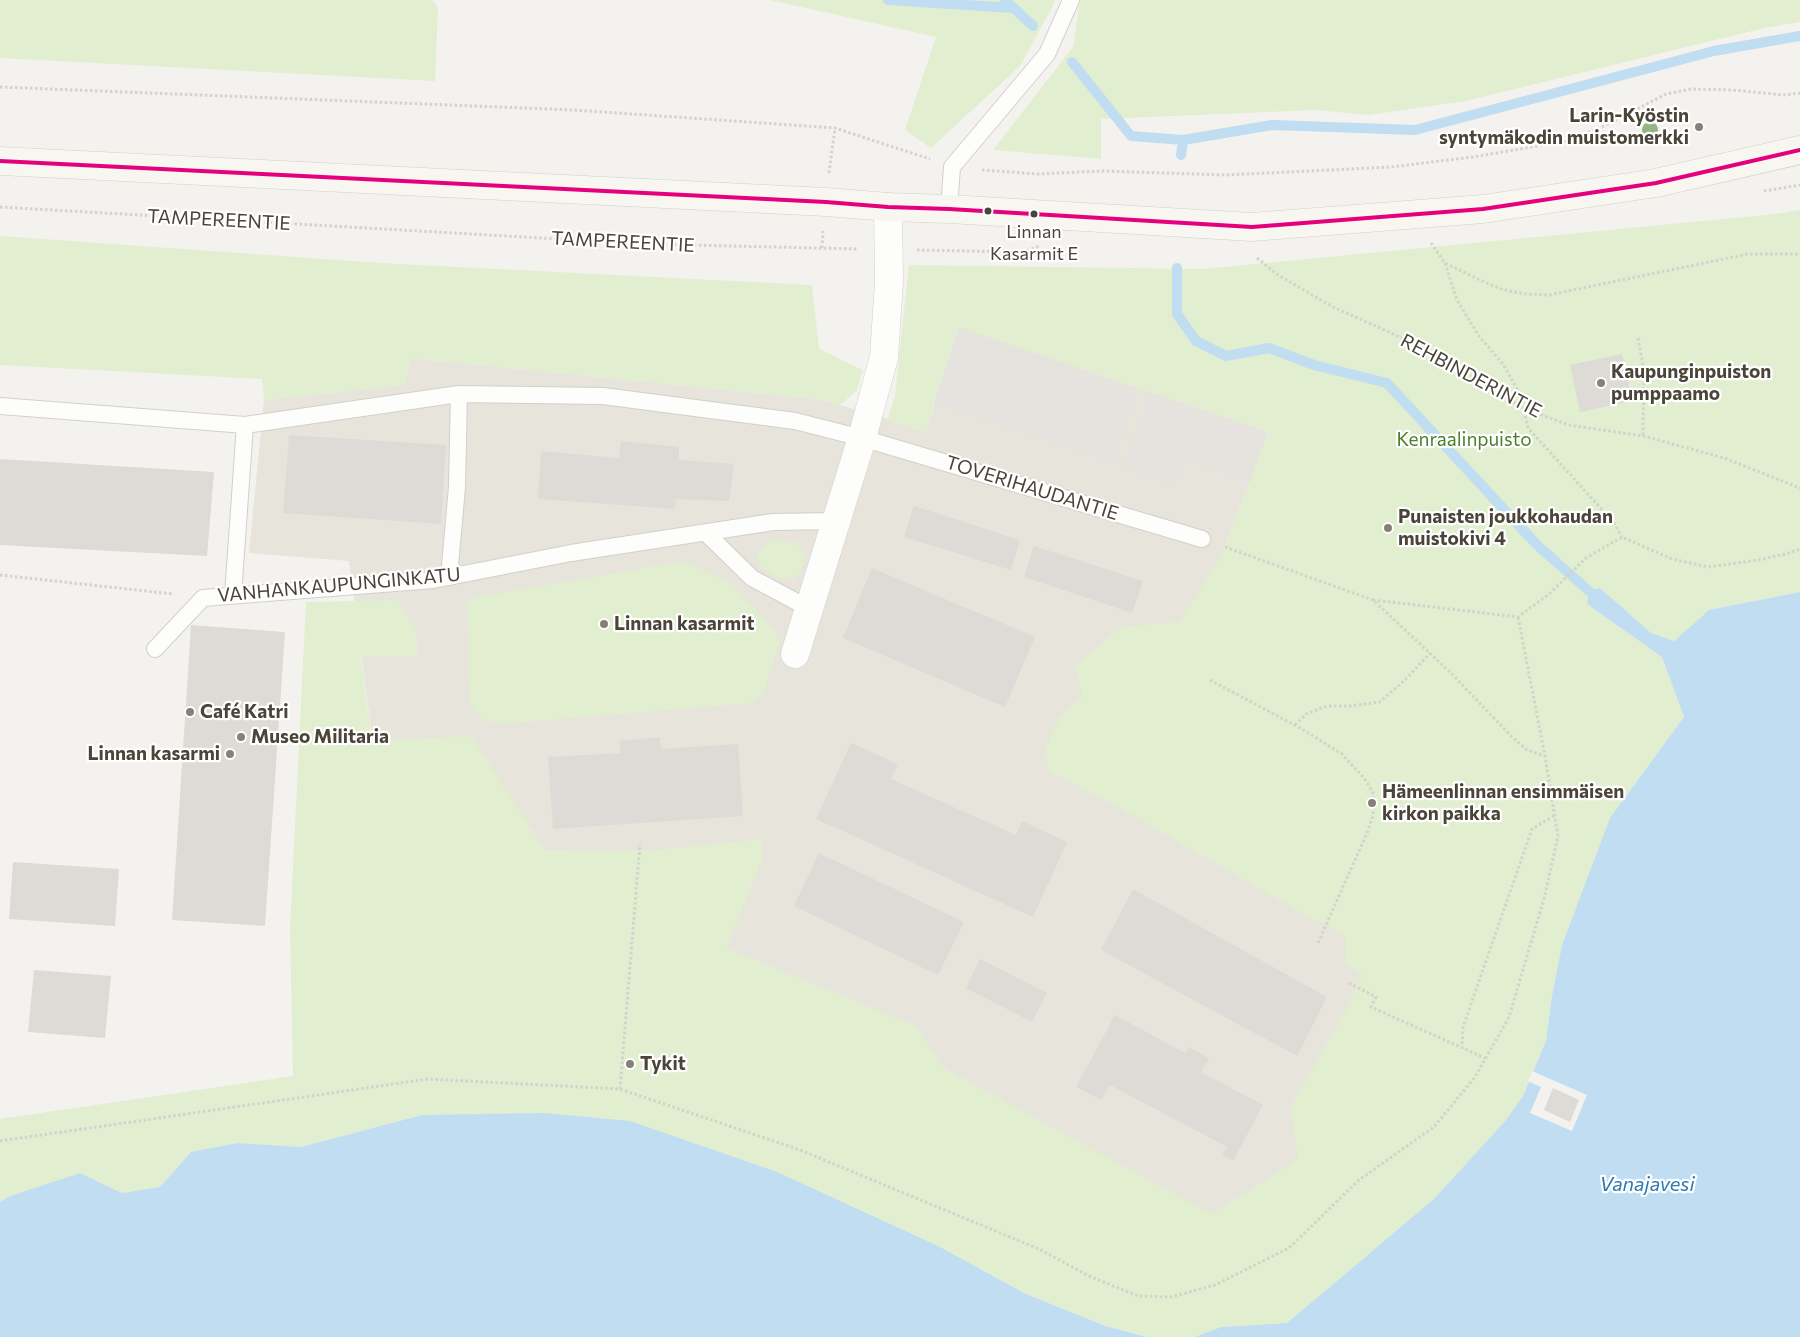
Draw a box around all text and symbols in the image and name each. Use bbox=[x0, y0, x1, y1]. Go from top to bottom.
place label: Larin-Kyöstin syntymäkodin muistomerkki bbox=[1439, 105, 1689, 149]
marker: Larin-Kyöstin syntymäkodin muistomerkki bbox=[1693, 121, 1705, 133]
street label: TAMPEREENTIE bbox=[147, 205, 291, 235]
unlabelled marker bbox=[983, 206, 993, 216]
marker: Linnan Kasarmit E bbox=[1029, 209, 1039, 219]
place label: Linnan Kasarmit E bbox=[990, 221, 1078, 264]
street label: TAMPEREENTIE bbox=[551, 227, 695, 257]
street label: REHBINDERINTIE bbox=[1397, 329, 1545, 423]
place label: Kaupunginpuiston pumppaamo bbox=[1611, 361, 1771, 405]
marker: Kaupunginpuiston pumppaamo bbox=[1595, 377, 1607, 389]
park label: Kenraalinpuisto bbox=[1396, 429, 1532, 451]
street label: TOVERIHAUDANTIE bbox=[943, 451, 1121, 525]
place label: Punaisten joukkohaudan muistokivi 4 bbox=[1398, 506, 1613, 550]
marker: Punaisten joukkohaudan muistokivi 4 bbox=[1382, 522, 1394, 534]
street label: VANHANKAUPUNGINKATU bbox=[217, 563, 461, 607]
place label: Linnan kasarmit bbox=[614, 613, 754, 635]
marker: Linnan kasarmit bbox=[598, 618, 610, 630]
place label: Café Katri bbox=[200, 701, 289, 723]
marker: Café Katri bbox=[184, 706, 196, 718]
place label: Museo Militaria bbox=[251, 726, 389, 748]
marker: Museo Militaria bbox=[235, 731, 247, 743]
place label: Linnan kasarmi bbox=[88, 743, 220, 765]
marker: Linnan kasarmi bbox=[224, 748, 236, 760]
place label: Hämeenlinnan ensimmäisen kirkon paikka bbox=[1382, 781, 1624, 825]
marker: Hämeenlinnan ensimmäisen kirkon paikka bbox=[1366, 797, 1378, 809]
place label: Tykit bbox=[640, 1053, 686, 1075]
marker: Tykit bbox=[624, 1058, 636, 1070]
water label: Vanajavesi bbox=[1599, 1172, 1695, 1196]

